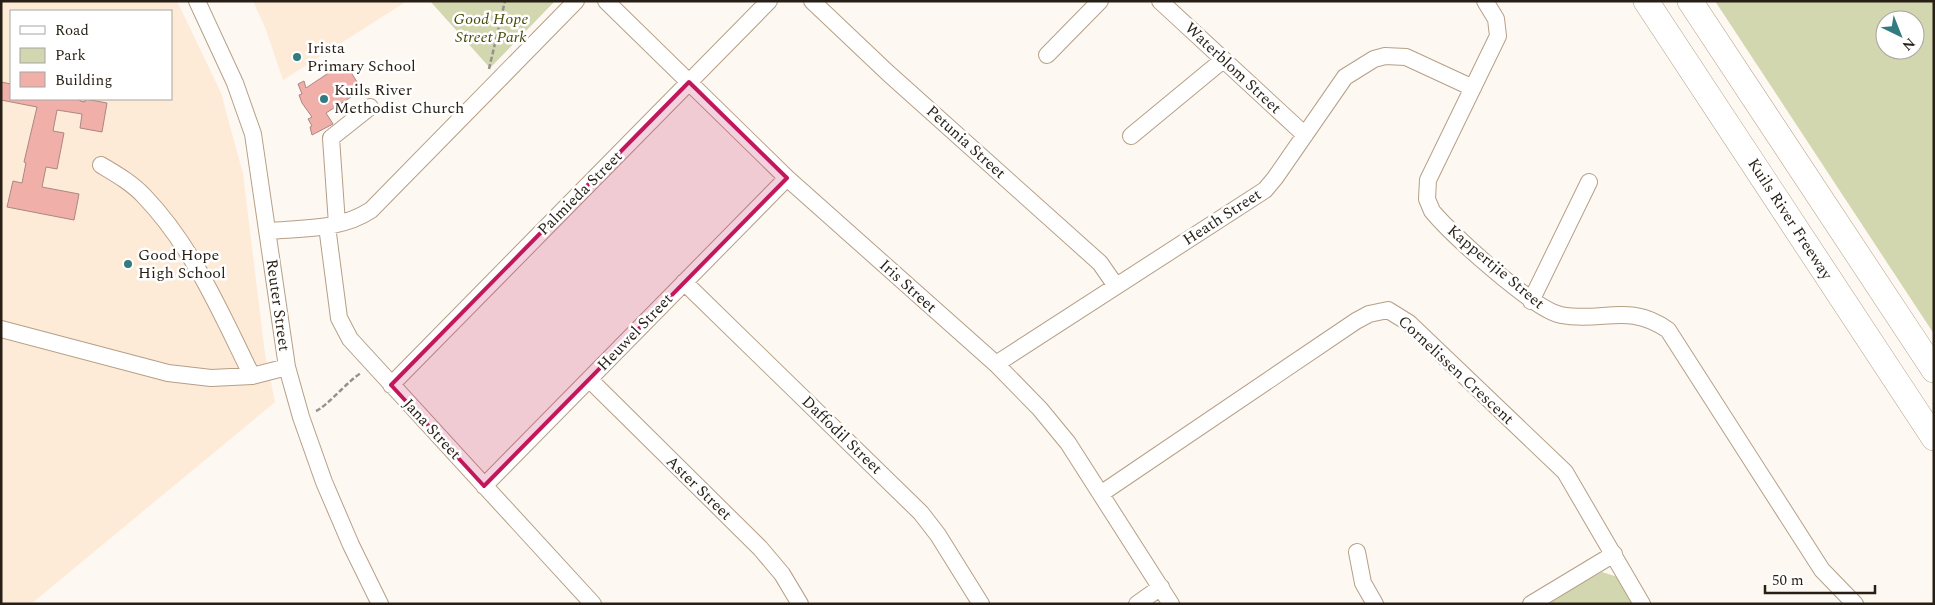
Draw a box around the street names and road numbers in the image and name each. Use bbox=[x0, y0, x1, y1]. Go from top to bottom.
street label: Waterblom Street bbox=[1179, 17, 1287, 120]
street label: Petunia Street bbox=[921, 100, 1012, 185]
street label: Palmieda Street bbox=[532, 145, 628, 241]
street label: Kuils River Freeway bbox=[1742, 153, 1839, 286]
street label: Heath Street bbox=[1178, 182, 1266, 251]
street label: Kappertjie Street bbox=[1442, 219, 1550, 315]
street label: Iris Street bbox=[874, 253, 942, 319]
street label: Reuter Street bbox=[260, 257, 296, 353]
street label: Heuwel Street bbox=[592, 287, 679, 376]
street label: Cornelissen Crescent bbox=[1393, 310, 1520, 431]
street label: Daffodil Street bbox=[796, 390, 888, 480]
street label: Jana Street bbox=[397, 393, 467, 465]
street label: Aster Street bbox=[660, 450, 738, 526]

